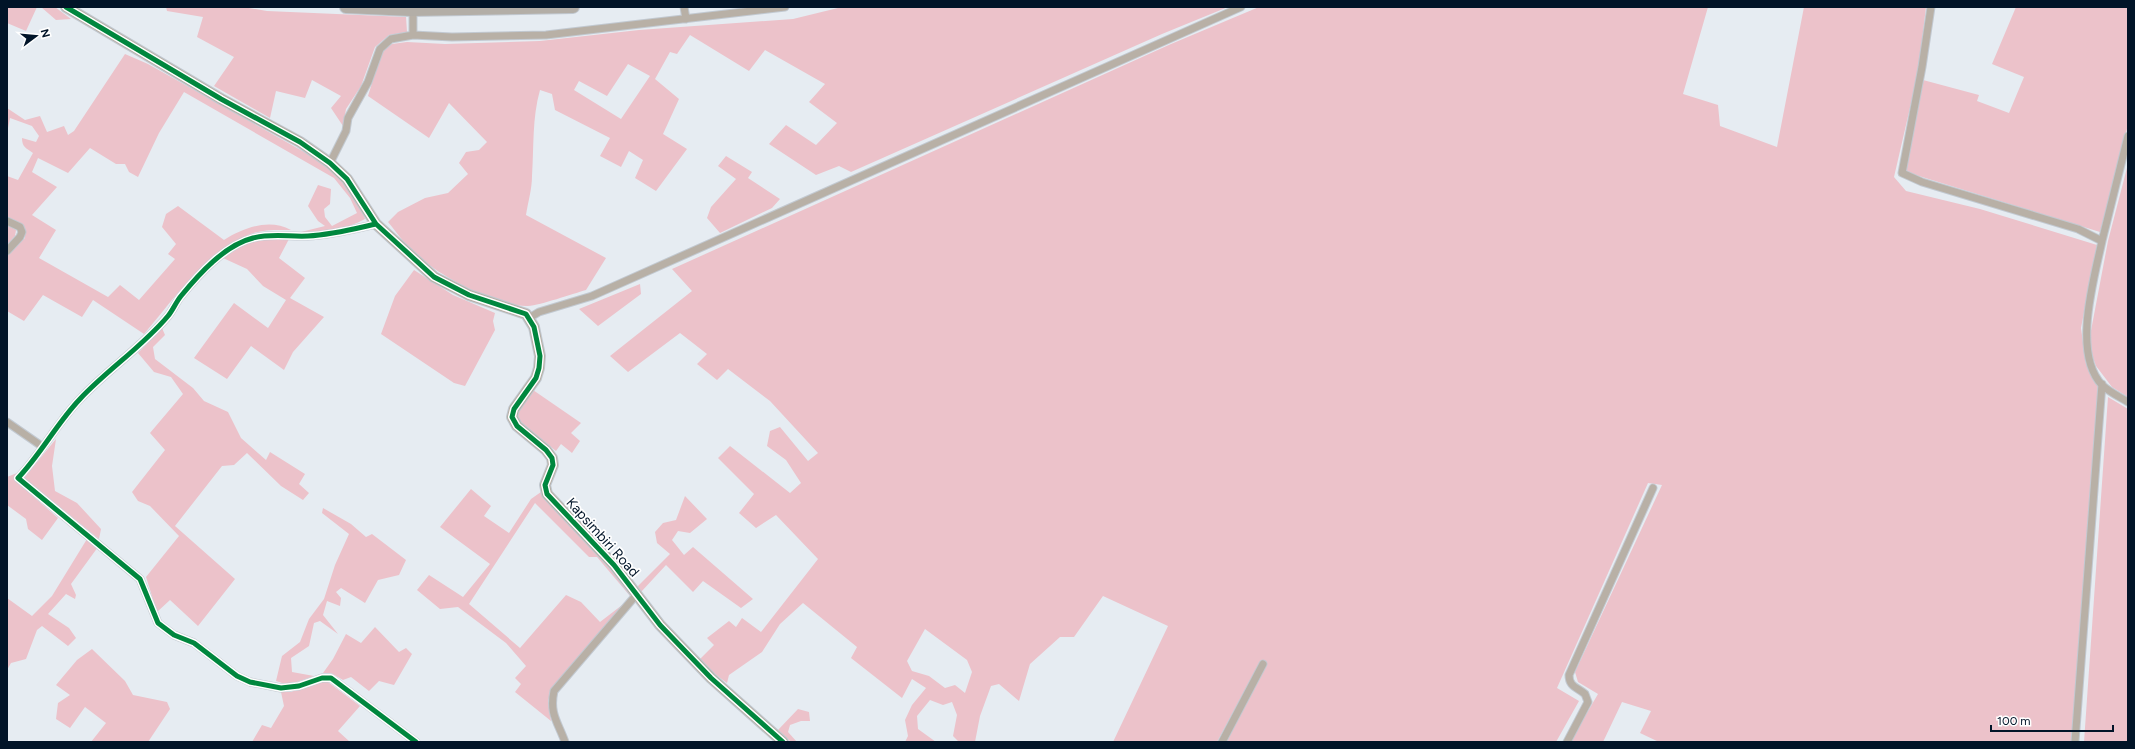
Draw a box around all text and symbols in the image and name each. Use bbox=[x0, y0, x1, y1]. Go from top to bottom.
north arrow bbox=[16, 16, 56, 56]
text: N bbox=[38, 27, 53, 39]
street label: Kapsimbiri Road bbox=[563, 494, 643, 580]
scale bar bbox=[1991, 707, 2113, 733]
text: 100 m bbox=[1997, 714, 2031, 728]

